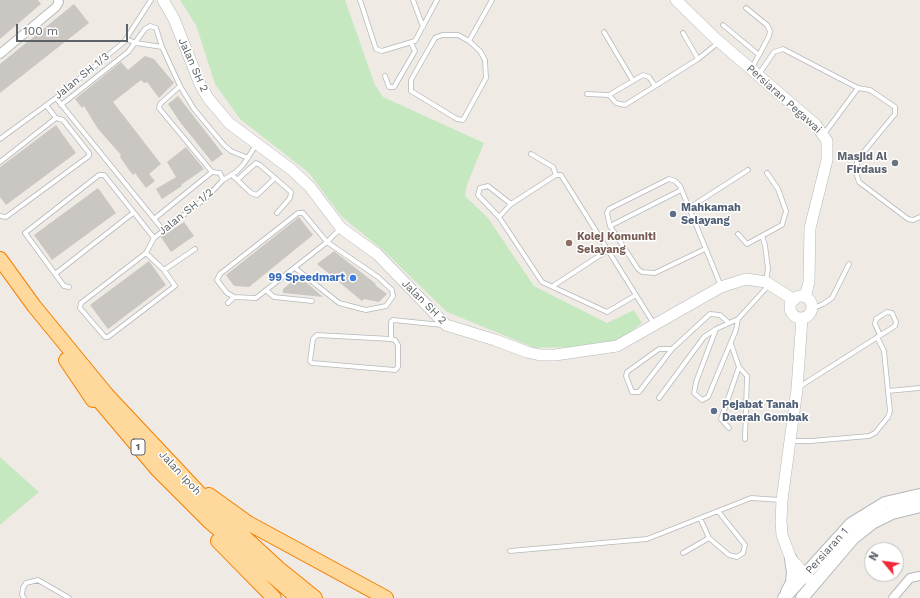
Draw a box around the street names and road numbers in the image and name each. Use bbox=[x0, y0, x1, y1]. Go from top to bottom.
street label: Jalan SH 2 bbox=[175, 36, 211, 94]
street label: Jalan SH 1/3 bbox=[52, 50, 112, 102]
street label: Persiaran Pegawai bbox=[744, 62, 824, 136]
street label: Jalan SH 1/2 bbox=[156, 186, 216, 238]
street label: Jalan SH 2 bbox=[399, 277, 449, 327]
road number: 1 bbox=[131, 439, 145, 455]
street label: Jalan Ipoh bbox=[156, 448, 204, 498]
street label: Persiaran 1 bbox=[803, 525, 851, 577]

